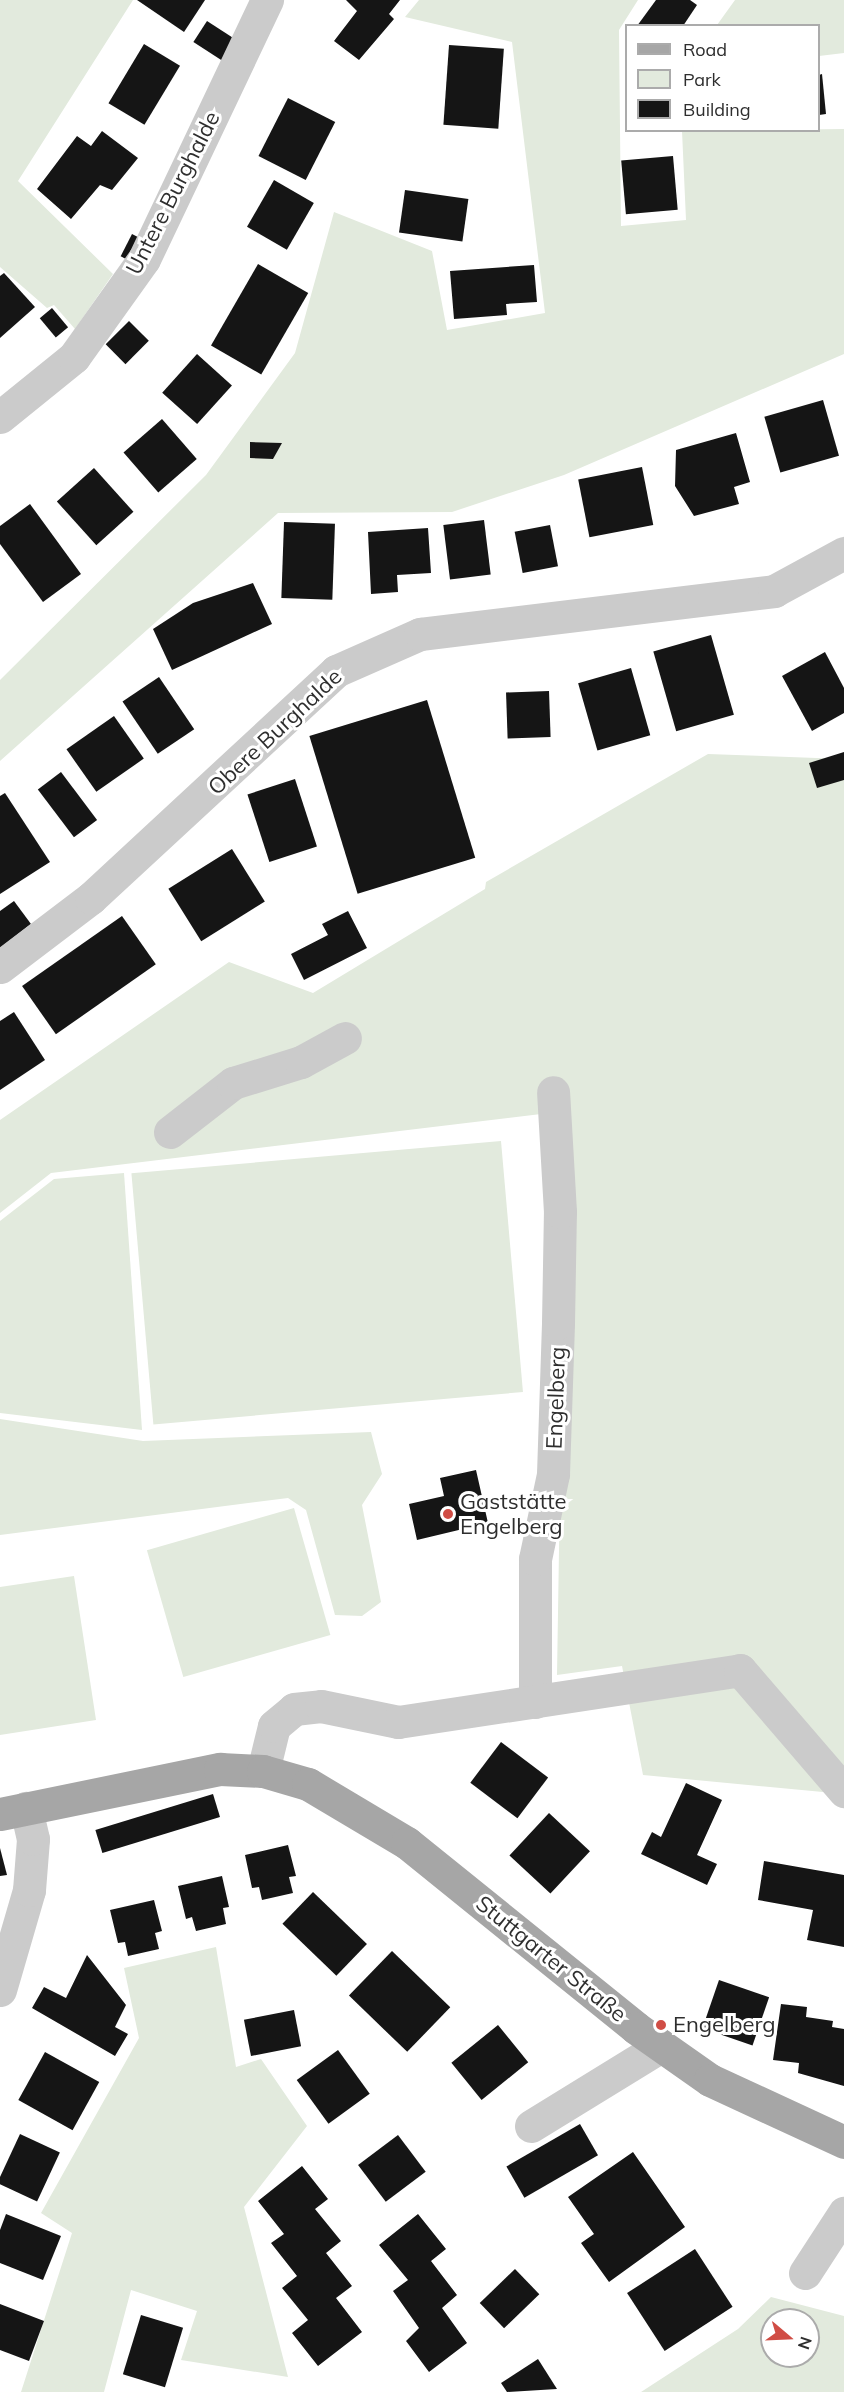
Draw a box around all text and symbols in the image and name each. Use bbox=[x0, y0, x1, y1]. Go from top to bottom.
legend bbox=[625, 24, 820, 132]
text: Road bbox=[683, 38, 727, 61]
text: Park bbox=[683, 68, 721, 91]
text: Building bbox=[683, 98, 751, 121]
street label: Untere Burghalde bbox=[121, 107, 225, 279]
street label: Obere Burghalde bbox=[203, 663, 347, 801]
street label: Engelberg bbox=[541, 1346, 571, 1450]
place label: Gaststätte Engelberg bbox=[460, 1488, 566, 1540]
marker: Gaststätte Engelberg bbox=[441, 1507, 455, 1521]
street label: Stuttgarter Straße bbox=[471, 1890, 631, 2028]
place label: Engelberg bbox=[673, 2012, 776, 2038]
marker: Engelberg bbox=[654, 2018, 668, 2032]
north arrow bbox=[760, 2308, 820, 2368]
text: N bbox=[794, 2334, 817, 2352]

